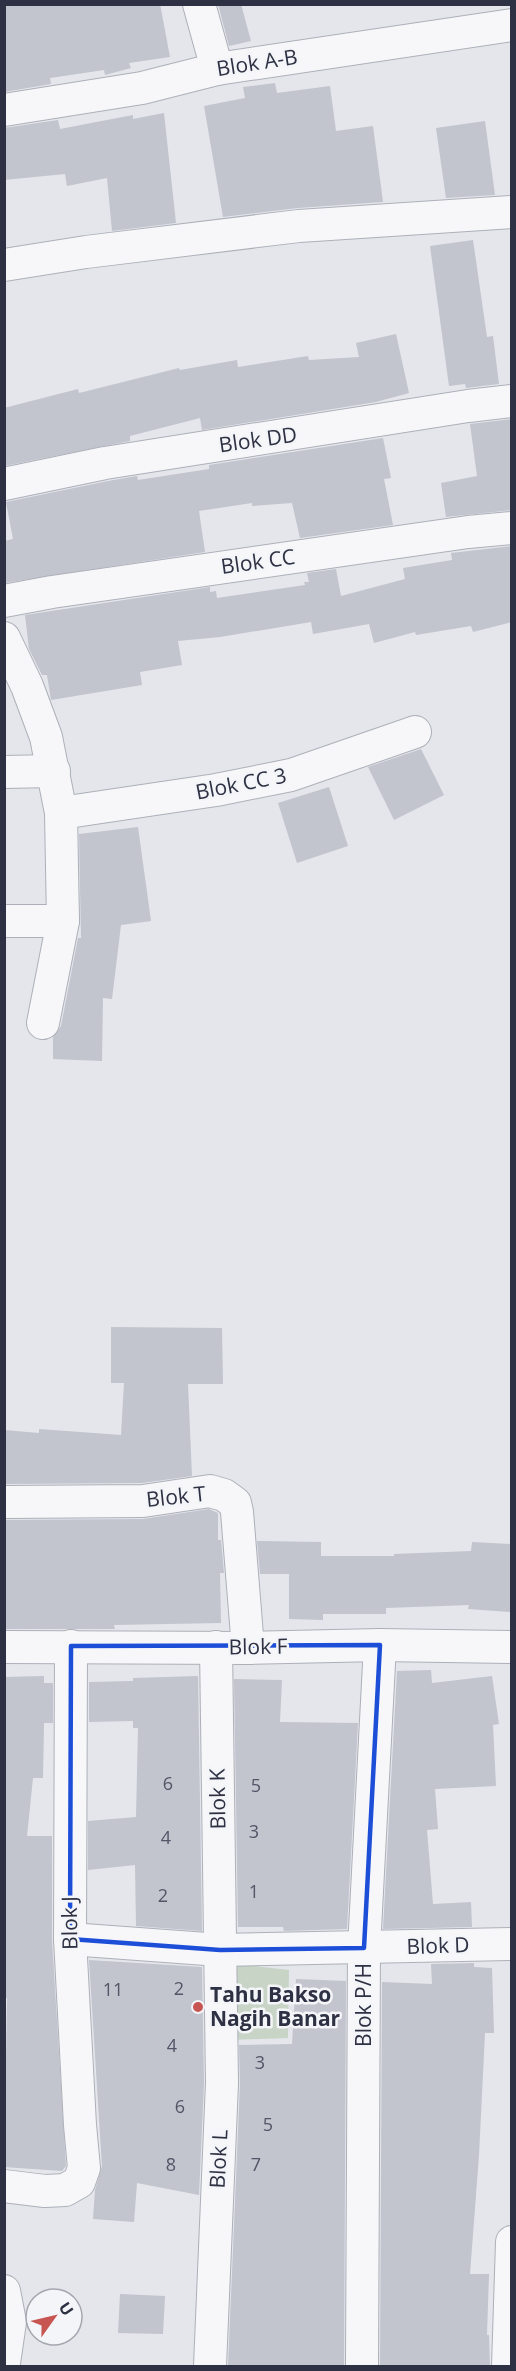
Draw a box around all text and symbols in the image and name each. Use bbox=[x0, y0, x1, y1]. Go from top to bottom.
street label: Blok A-B bbox=[214, 42, 299, 82]
street label: Blok DD bbox=[217, 420, 299, 458]
street label: Blok CC bbox=[219, 542, 297, 580]
street label: Blok CC 3 bbox=[193, 761, 289, 806]
street label: Blok T bbox=[145, 1479, 207, 1513]
street label: Blok F bbox=[228, 1631, 288, 1661]
street label: Blok K bbox=[202, 1768, 232, 1830]
house number: 6 bbox=[163, 1771, 173, 1795]
house number: 5 bbox=[251, 1773, 261, 1797]
house number: 3 bbox=[249, 1819, 259, 1843]
house number: 4 bbox=[161, 1825, 171, 1849]
house number: 1 bbox=[249, 1879, 259, 1903]
house number: 2 bbox=[158, 1883, 168, 1907]
street label: Blok J bbox=[55, 1896, 83, 1950]
street label: Blok D bbox=[406, 1930, 470, 1960]
street label: Blok P/H bbox=[349, 1963, 377, 2047]
house number: 2 bbox=[174, 1976, 184, 2000]
house number: 11 bbox=[103, 1977, 123, 2001]
place label: Tahu Bakso Nagih Banar bbox=[210, 1980, 341, 2032]
marker: Tahu Bakso Nagih Banar bbox=[191, 2000, 205, 2014]
house number: 4 bbox=[167, 2033, 177, 2057]
house number: 3 bbox=[255, 2050, 265, 2074]
house number: 6 bbox=[175, 2094, 185, 2118]
house number: 5 bbox=[263, 2112, 273, 2136]
street label: Blok L bbox=[202, 2129, 234, 2189]
house number: 8 bbox=[166, 2152, 176, 2176]
house number: 7 bbox=[251, 2152, 261, 2176]
north arrow bbox=[24, 2287, 84, 2347]
text: U bbox=[54, 2297, 79, 2320]

